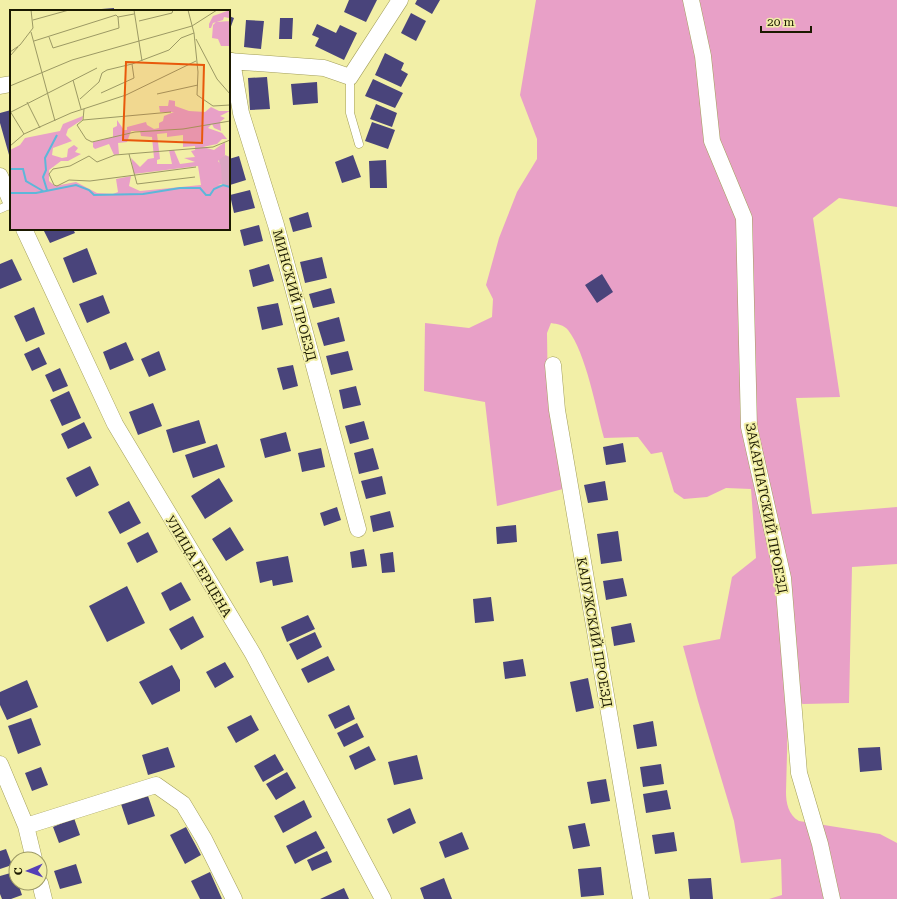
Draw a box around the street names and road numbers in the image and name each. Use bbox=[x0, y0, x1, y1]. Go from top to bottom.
street label: МИНСКИЙ ПРОЕЗД bbox=[270, 228, 319, 362]
street label: ЗАКАРПАТСКИЙ ПРОЕЗД bbox=[743, 421, 790, 595]
street label: УЛИЦА ГЕРЦЕНА bbox=[162, 513, 235, 620]
street label: КАЛУЖСКИЙ ПРОЕЗД bbox=[574, 556, 615, 708]

